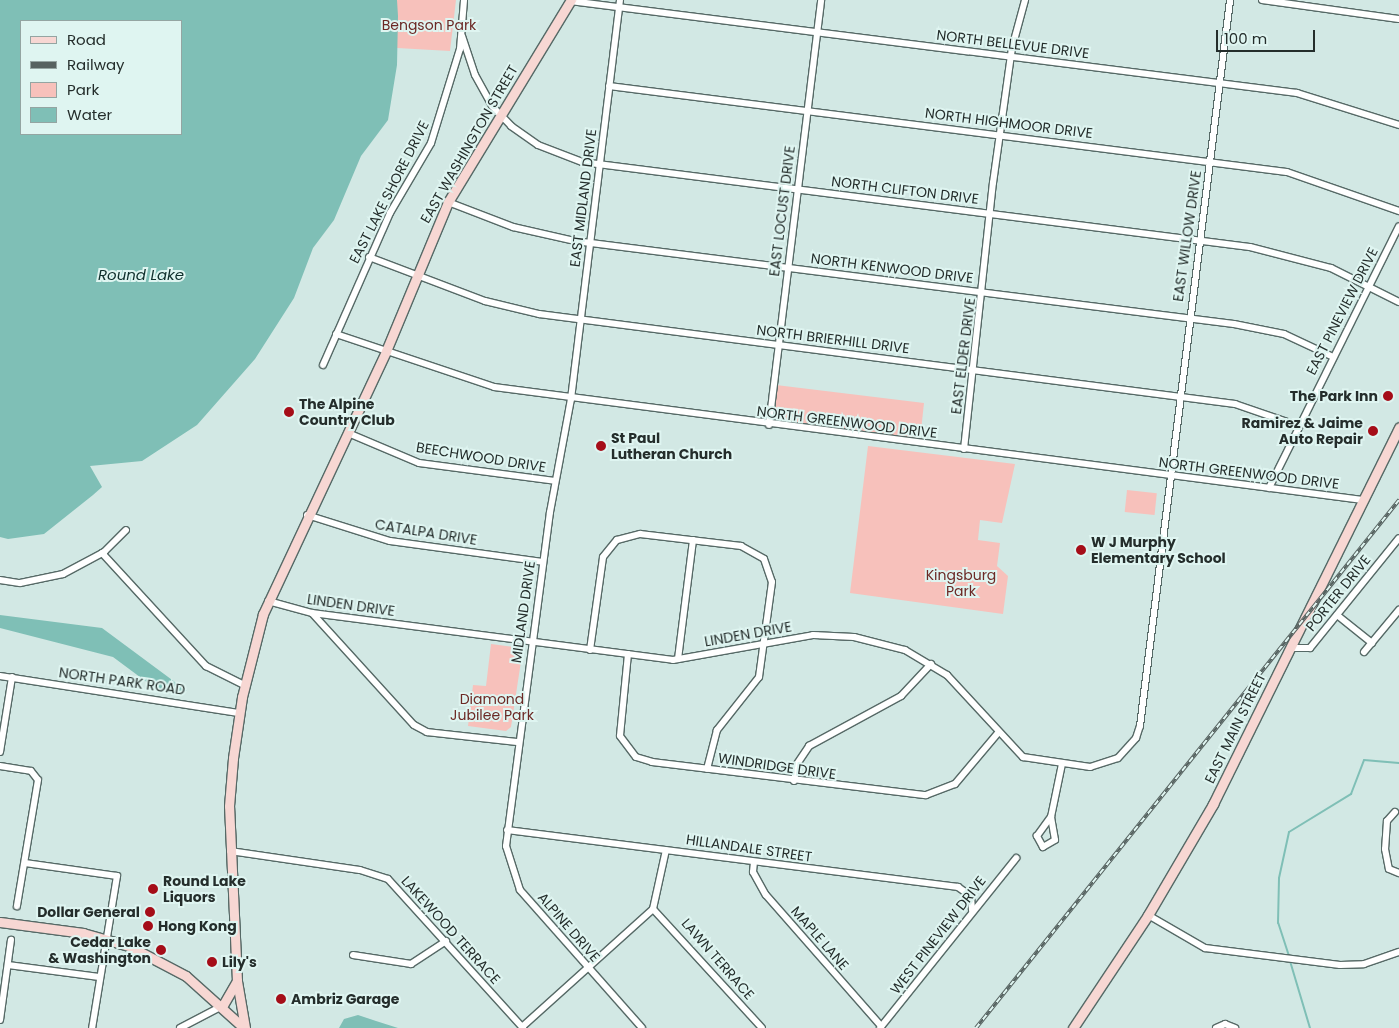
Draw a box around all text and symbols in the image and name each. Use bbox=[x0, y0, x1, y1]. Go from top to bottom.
park label: Bengson Park bbox=[382, 17, 476, 33]
legend bbox=[20, 20, 182, 135]
scale bar bbox=[1219, 20, 1318, 52]
street label: NORTH BELLEVUE DRIVE bbox=[936, 26, 1090, 62]
text: 100 m bbox=[1224, 28, 1267, 49]
text: Road bbox=[67, 29, 106, 50]
text: Railway bbox=[67, 54, 125, 75]
street label: EAST WASHINGTON STREET bbox=[417, 62, 521, 226]
text: Park bbox=[67, 79, 99, 100]
text: Water bbox=[67, 104, 112, 125]
street label: NORTH HIGHMOOR DRIVE bbox=[924, 104, 1094, 142]
street label: EAST LAKE SHORE DRIVE bbox=[346, 118, 432, 266]
street label: EAST MIDLAND DRIVE bbox=[566, 128, 600, 268]
street label: EAST LOCUST DRIVE bbox=[766, 145, 798, 277]
street label: EAST WILLOW DRIVE bbox=[1169, 169, 1205, 303]
street label: NORTH CLIFTON DRIVE bbox=[830, 173, 980, 207]
street label: EAST PINEVIEW DRIVE bbox=[1303, 244, 1381, 378]
street label: NORTH KENWOOD DRIVE bbox=[810, 250, 974, 286]
water label: Round Lake bbox=[98, 266, 184, 284]
street label: EAST ELDER DRIVE bbox=[948, 297, 978, 415]
street label: NORTH BRIERHILL DRIVE bbox=[756, 321, 910, 357]
place label: The Park Inn bbox=[1290, 388, 1378, 404]
marker: The Park Inn bbox=[1382, 390, 1394, 402]
place label: The Alpine Country Club bbox=[299, 396, 395, 428]
street label: NORTH GREENWOOD DRIVE bbox=[756, 403, 938, 441]
marker: The Alpine Country Club bbox=[283, 406, 295, 418]
place label: Ramirez & Jaime Auto Repair bbox=[1242, 415, 1363, 448]
marker: Ramirez & Jaime Auto Repair bbox=[1367, 425, 1379, 437]
place label: St Paul Lutheran Church bbox=[611, 430, 732, 462]
street label: BEECHWOOD DRIVE bbox=[415, 438, 547, 476]
marker: St Paul Lutheran Church bbox=[595, 440, 607, 452]
street label: NORTH GREENWOOD DRIVE bbox=[1158, 454, 1340, 492]
street label: CATALPA DRIVE bbox=[374, 516, 478, 548]
place label: W J Murphy Elementary School bbox=[1091, 534, 1226, 566]
marker: W J Murphy Elementary School bbox=[1075, 544, 1087, 556]
street label: PORTER DRIVE bbox=[1302, 552, 1374, 634]
street label: MIDLAND DRIVE bbox=[508, 560, 538, 664]
park label: Kingsburg Park bbox=[926, 567, 996, 600]
street label: LINDEN DRIVE bbox=[306, 591, 396, 619]
street label: LINDEN DRIVE bbox=[703, 618, 793, 650]
street label: NORTH PARK ROAD bbox=[58, 664, 186, 698]
street label: EAST MAIN STREET bbox=[1201, 670, 1269, 786]
park label: Diamond Jubilee Park bbox=[450, 691, 534, 724]
street label: WINDRIDGE DRIVE bbox=[717, 749, 837, 783]
street label: HILLANDALE STREET bbox=[685, 831, 813, 865]
place label: Round Lake Liquors bbox=[163, 873, 246, 906]
street label: LAKEWOOD TERRACE bbox=[398, 873, 504, 987]
street label: WEST PINEVIEW DRIVE bbox=[887, 873, 989, 997]
marker: Round Lake Liquors bbox=[147, 883, 159, 895]
street label: ALPINE DRIVE bbox=[534, 889, 604, 965]
street label: MAPLE LANE bbox=[788, 903, 852, 973]
place label: Dollar General bbox=[37, 904, 140, 920]
marker: Dollar General bbox=[144, 906, 156, 918]
street label: LAWN TERRACE bbox=[678, 915, 758, 1003]
place label: Hong Kong bbox=[158, 918, 237, 934]
marker: Hong Kong bbox=[142, 920, 154, 932]
place label: Cedar Lake & Washington bbox=[48, 934, 151, 966]
marker: Cedar Lake & Washington bbox=[155, 944, 167, 956]
place label: Lily's bbox=[222, 954, 257, 970]
marker: Lily's bbox=[206, 956, 218, 968]
place label: Ambriz Garage bbox=[291, 991, 399, 1007]
marker: Ambriz Garage bbox=[275, 993, 287, 1005]

